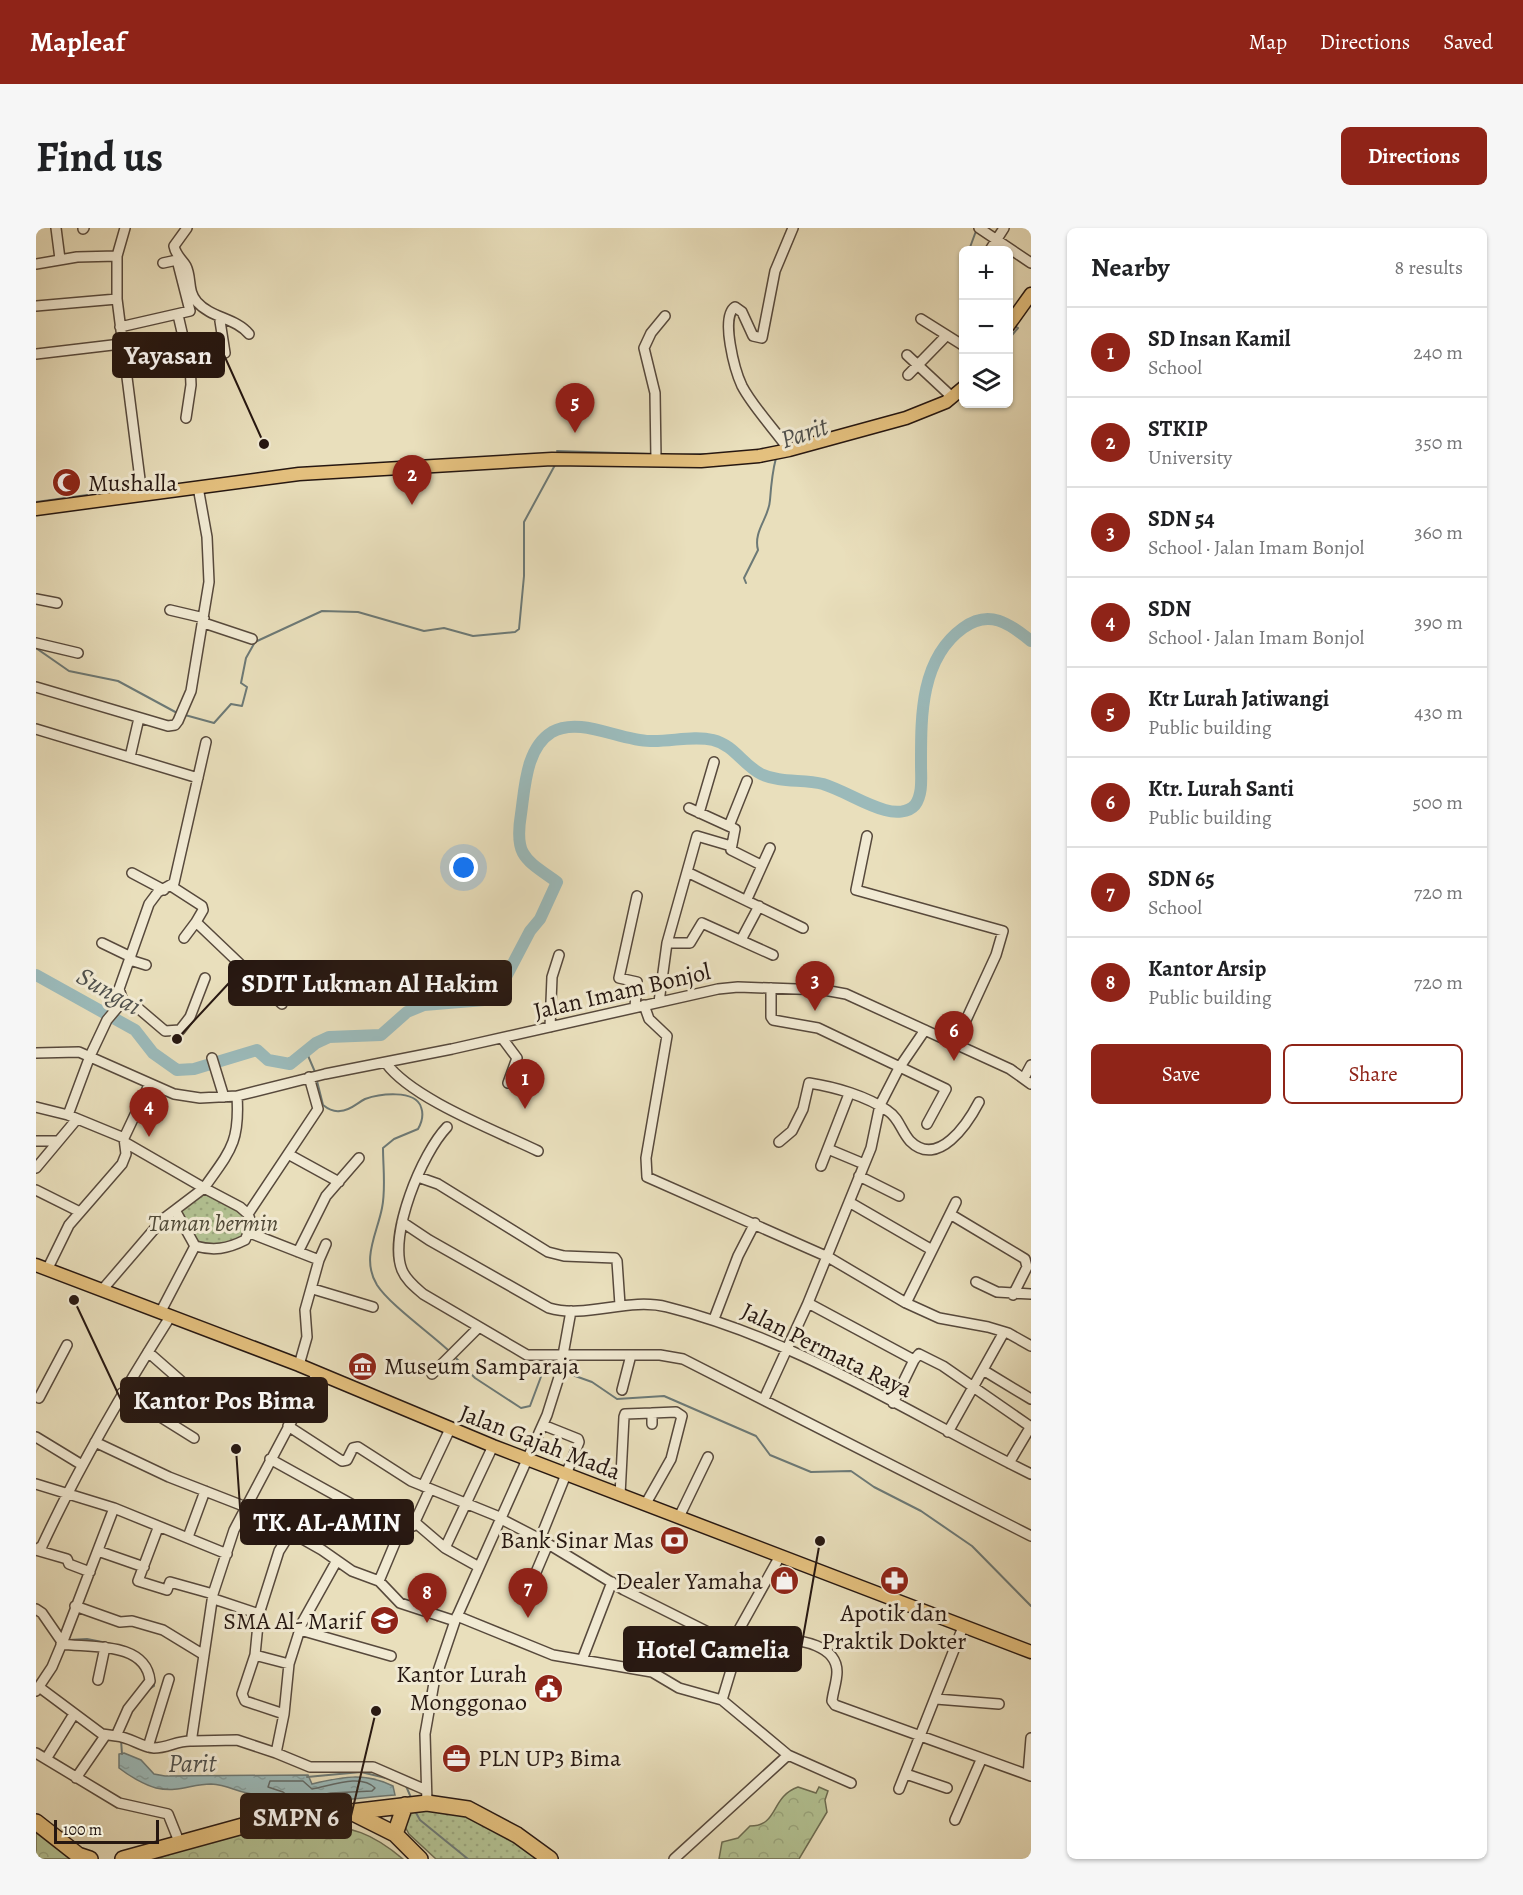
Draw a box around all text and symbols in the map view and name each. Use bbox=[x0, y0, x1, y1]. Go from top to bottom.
text: Mapleaf bbox=[30, 23, 125, 61]
text: Map bbox=[1249, 28, 1287, 56]
text: Directions bbox=[1320, 28, 1410, 56]
text: Saved bbox=[1443, 28, 1493, 56]
button: Directions bbox=[1341, 127, 1487, 185]
text: Find us bbox=[36, 128, 163, 185]
map controls bbox=[959, 246, 1013, 408]
button: + bbox=[959, 246, 1013, 300]
text: Nearby bbox=[1091, 250, 1170, 285]
text: 8 results bbox=[1395, 254, 1463, 281]
button: − bbox=[959, 300, 1013, 354]
text: SD Insan Kamil bbox=[1148, 324, 1291, 354]
callout: Yayasan bbox=[113, 333, 224, 377]
text: Yayasan bbox=[123, 338, 212, 373]
text: 1 bbox=[1107, 339, 1114, 366]
text: 240 m bbox=[1413, 339, 1463, 366]
button: layers bbox=[959, 354, 1013, 408]
text: School bbox=[1148, 354, 1202, 381]
pin: 5 bbox=[556, 384, 594, 433]
water label: Parit bbox=[776, 408, 834, 457]
text: STKIP bbox=[1148, 414, 1208, 444]
text: 2 bbox=[1106, 429, 1115, 456]
text: 350 m bbox=[1415, 429, 1463, 456]
text: University bbox=[1148, 444, 1232, 471]
pin: 2 bbox=[392, 456, 431, 505]
mosque icon: Mushalla bbox=[51, 467, 83, 499]
place label: Mushalla bbox=[88, 467, 178, 499]
text: SDN 54 bbox=[1148, 504, 1215, 534]
text: 3 bbox=[1106, 519, 1115, 546]
text: 360 m bbox=[1414, 519, 1463, 546]
text: School · Jalan Imam Bonjol bbox=[1148, 534, 1365, 561]
text: SDN bbox=[1148, 594, 1191, 624]
text: 4 bbox=[1106, 609, 1115, 636]
text: 390 m bbox=[1414, 609, 1463, 636]
text: School · Jalan Imam Bonjol bbox=[1148, 624, 1365, 651]
text: Ktr Lurah Jatiwangi bbox=[1148, 684, 1329, 714]
text: 5 bbox=[1106, 699, 1115, 726]
text: 430 m bbox=[1414, 699, 1463, 726]
text: Public building bbox=[1148, 714, 1272, 741]
text: Ktr. Lurah Santi bbox=[1148, 774, 1294, 804]
text: 6 bbox=[1106, 789, 1115, 816]
text: 500 m bbox=[1412, 789, 1463, 816]
text: Public building bbox=[1148, 804, 1272, 831]
your location bbox=[449, 853, 478, 882]
text: SDN 65 bbox=[1148, 864, 1215, 894]
text: 7 bbox=[1106, 879, 1115, 906]
text: 720 m bbox=[1414, 879, 1463, 906]
text: School bbox=[1148, 894, 1202, 921]
text: Kantor Arsip bbox=[1148, 954, 1266, 984]
street label: Jalan Imam Bonjol bbox=[530, 955, 714, 1027]
water label: Sungai bbox=[70, 959, 148, 1024]
callout: SDIT Lukman Al Hakim bbox=[229, 961, 511, 1005]
pin: 3 bbox=[796, 962, 834, 1011]
text: SDIT Lukman Al Hakim bbox=[241, 966, 499, 1001]
text: 8 bbox=[1106, 969, 1115, 996]
text: 720 m bbox=[1414, 969, 1463, 996]
text: Public building bbox=[1148, 984, 1272, 1011]
pin: 6 bbox=[934, 1012, 974, 1061]
button: Save bbox=[1091, 1044, 1271, 1104]
button: Share bbox=[1283, 1044, 1463, 1104]
pin: 1 bbox=[506, 1060, 544, 1109]
pin: 4 bbox=[130, 1088, 168, 1137]
park label: Taman bermin bbox=[148, 1207, 278, 1239]
street label: Jalan Permata Raya bbox=[736, 1295, 919, 1406]
museum icon: Museum Samparaja bbox=[347, 1350, 379, 1382]
place label: Museum Samparaja bbox=[384, 1350, 580, 1382]
callout: Kantor Pos Bima bbox=[121, 1378, 327, 1422]
text: Kantor Pos Bima bbox=[133, 1383, 315, 1418]
street label: Jalan Gajah Mada bbox=[455, 1397, 626, 1488]
callout: TK. AL-AMIN bbox=[241, 1500, 413, 1544]
text: TK. AL-AMIN bbox=[253, 1505, 401, 1540]
place label: Bank Sinar Mas bbox=[500, 1524, 654, 1556]
bank icon: Bank Sinar Mas bbox=[659, 1524, 691, 1556]
pharmacy icon: Apotik dan Praktik Dokter bbox=[878, 1564, 910, 1596]
place label: Dealer Yamaha bbox=[616, 1565, 764, 1597]
shop icon: Dealer Yamaha bbox=[768, 1565, 800, 1597]
pin: 7 bbox=[508, 1568, 548, 1618]
pin: 8 bbox=[408, 1574, 446, 1623]
place label: Apotik dan Praktik Dokter bbox=[821, 1597, 967, 1657]
place label: SMA Al- Marif bbox=[223, 1605, 366, 1637]
school or university icon: SMA Al- Marif bbox=[368, 1605, 400, 1637]
callout: Hotel Camelia bbox=[624, 1627, 801, 1671]
text: Hotel Camelia bbox=[636, 1632, 790, 1667]
place label: Kantor Lurah Monggonao bbox=[396, 1658, 527, 1718]
public building icon: Kantor Lurah Monggonao bbox=[532, 1672, 564, 1704]
office icon: PLN UP3 Bima bbox=[441, 1742, 473, 1774]
place label: PLN UP3 Bima bbox=[478, 1742, 622, 1774]
water label: Parit bbox=[168, 1746, 217, 1781]
callout: SMPN 6 bbox=[241, 1794, 351, 1838]
text: SMPN 6 bbox=[253, 1800, 339, 1835]
scale bar bbox=[54, 1817, 159, 1844]
text: 100 m bbox=[63, 1819, 102, 1841]

